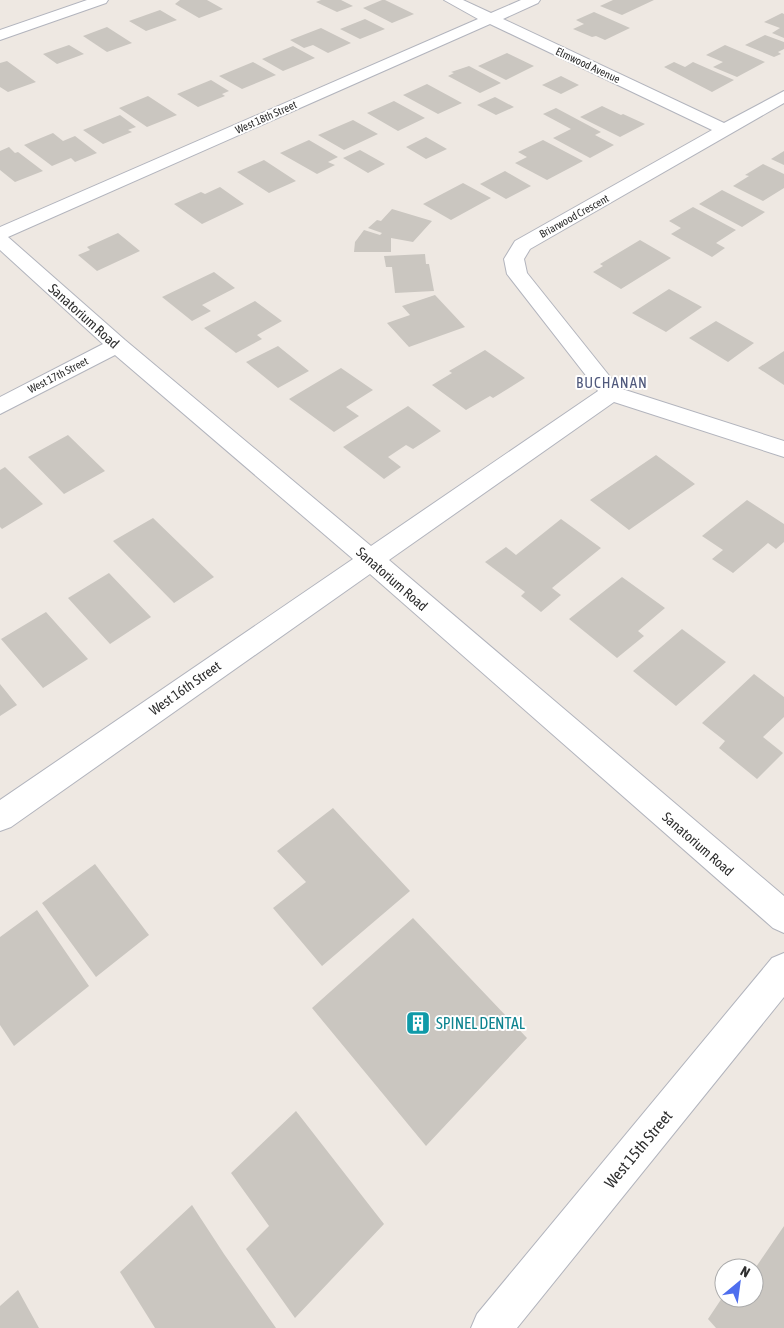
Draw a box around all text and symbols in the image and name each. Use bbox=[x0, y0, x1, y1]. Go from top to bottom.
street label: Elmwood Avenue bbox=[554, 45, 622, 85]
street label: West 18th Street bbox=[234, 98, 298, 136]
street label: Briarwood Crescent bbox=[537, 192, 611, 240]
street label: Sanatorium Road bbox=[46, 280, 122, 352]
street label: West 17th Street bbox=[26, 355, 90, 395]
district label: BUCHANAN bbox=[576, 374, 648, 391]
street label: Sanatorium Road bbox=[353, 544, 431, 614]
street label: West 16th Street bbox=[146, 657, 224, 719]
street label: Sanatorium Road bbox=[659, 809, 737, 879]
building icon: SPINEL DENTAL bbox=[405, 1010, 431, 1036]
place label: SPINEL DENTAL bbox=[436, 1014, 526, 1032]
street label: West 15th Street bbox=[600, 1106, 676, 1191]
north arrow bbox=[714, 1258, 764, 1308]
text: N bbox=[738, 1263, 753, 1281]

